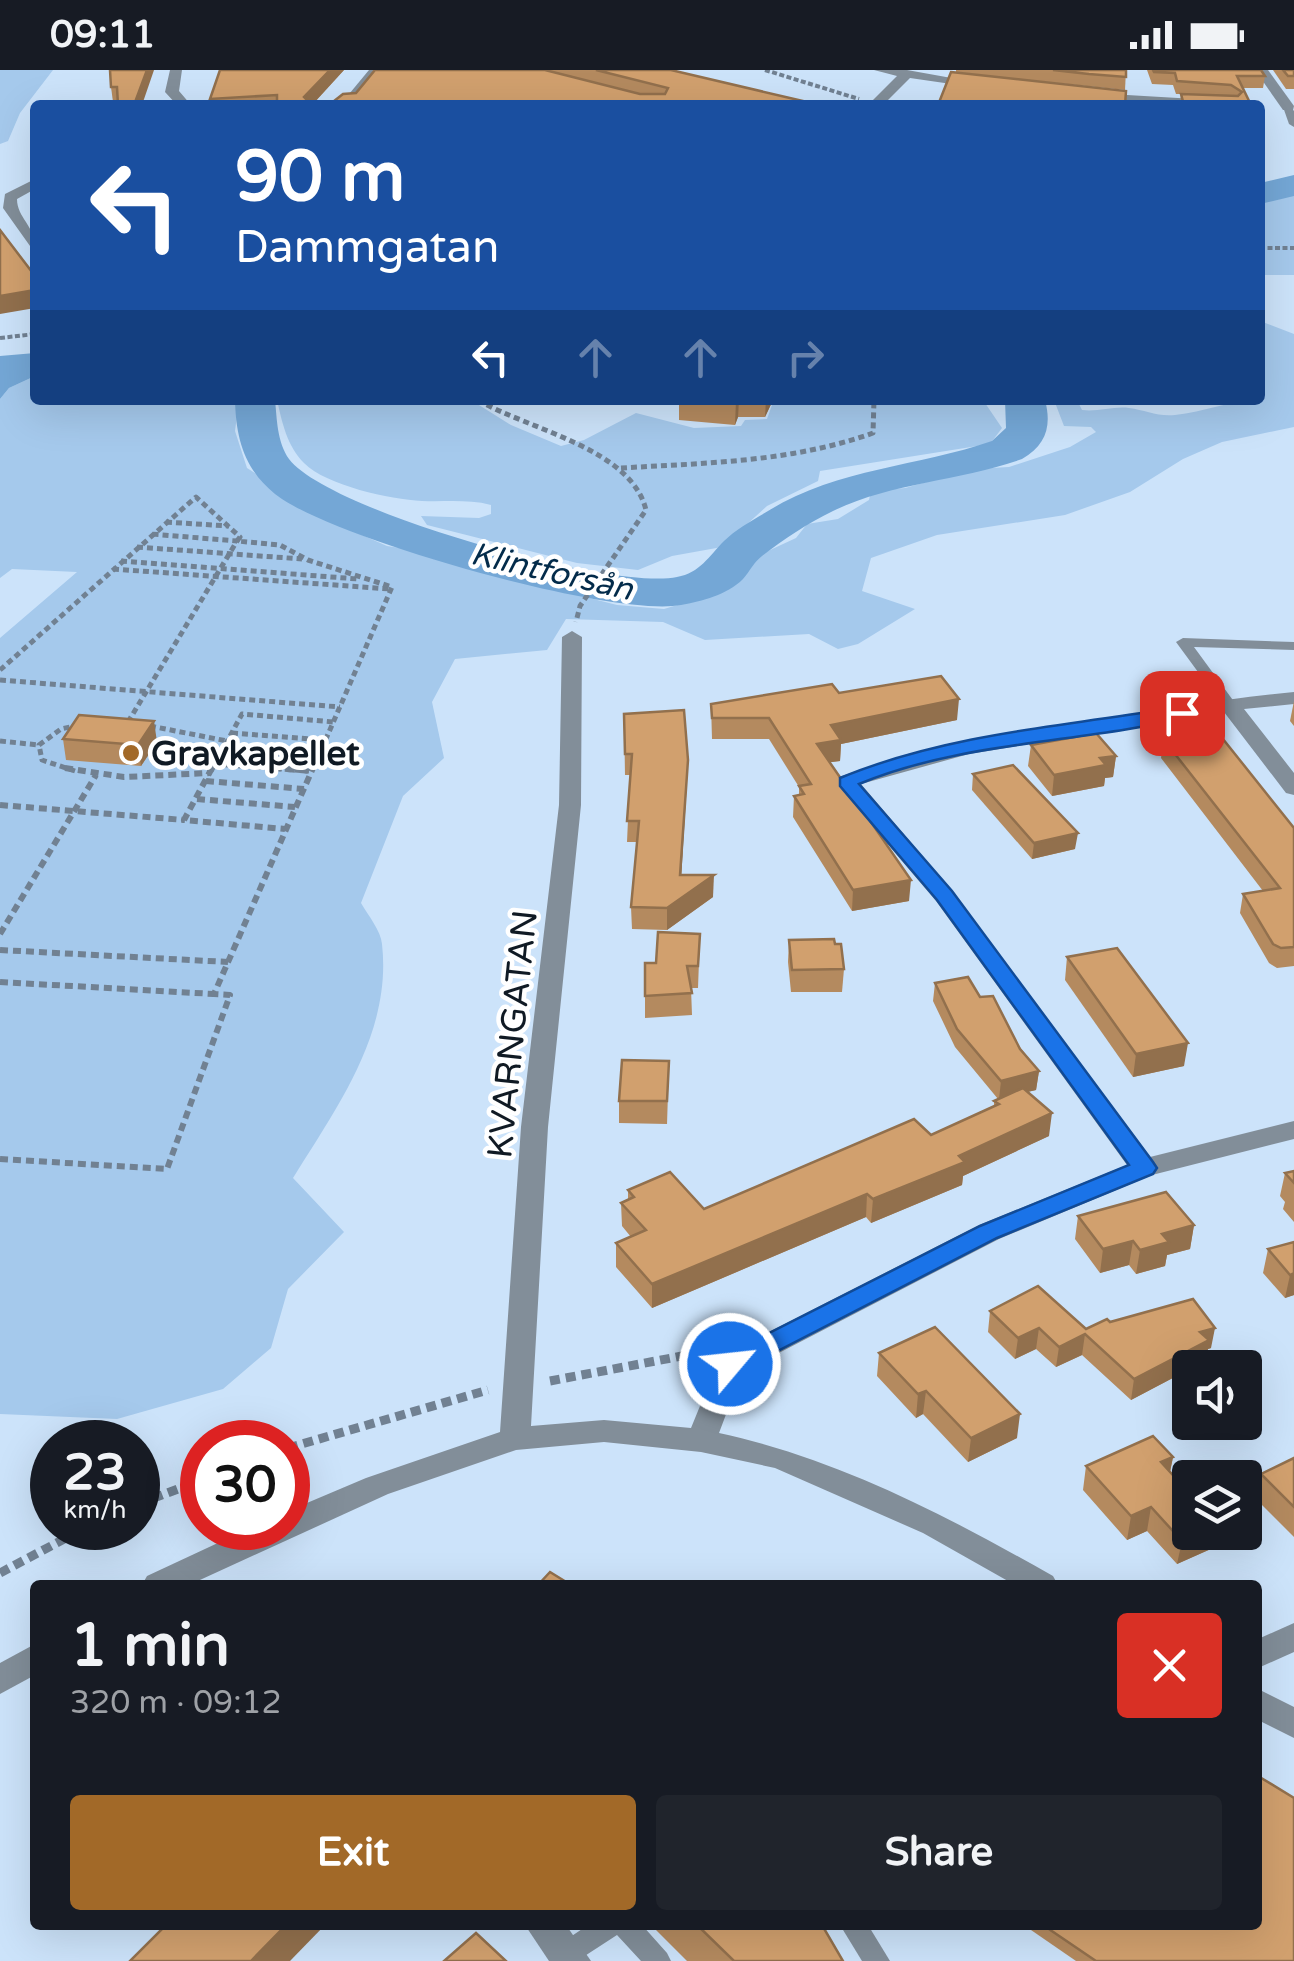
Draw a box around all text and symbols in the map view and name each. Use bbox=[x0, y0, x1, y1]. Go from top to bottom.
text: 09:11 bbox=[50, 12, 155, 58]
text: 90 m bbox=[235, 136, 405, 220]
icon: left bbox=[70, 140, 200, 270]
text: Dammgatan bbox=[235, 221, 499, 275]
icon: left bbox=[463, 330, 518, 385]
icon: ahead bbox=[568, 330, 623, 385]
icon: ahead bbox=[673, 330, 728, 385]
icon: right bbox=[778, 330, 833, 385]
water label: Klintforsån bbox=[467, 535, 638, 609]
pin bbox=[1140, 671, 1225, 756]
icon: arrive bbox=[1155, 686, 1210, 741]
place label: Gravkapellet bbox=[151, 733, 360, 775]
marker: Gravkapellet bbox=[120, 742, 142, 764]
street label: KVARNGATAN bbox=[479, 908, 547, 1160]
position arrow bbox=[678, 1312, 782, 1416]
map controls bbox=[1172, 1350, 1262, 1550]
button: sound bbox=[1172, 1350, 1262, 1440]
speed limit sign: 30 bbox=[180, 1420, 310, 1550]
text: 23 bbox=[64, 1443, 126, 1503]
button: layers bbox=[1172, 1460, 1262, 1550]
text: km/h bbox=[64, 1495, 126, 1525]
text: 1 min bbox=[70, 1610, 230, 1682]
button: close bbox=[1117, 1613, 1222, 1718]
text: 320 m · 09:12 bbox=[70, 1684, 282, 1722]
button: Exit bbox=[70, 1795, 636, 1910]
button: Share bbox=[656, 1795, 1222, 1910]

